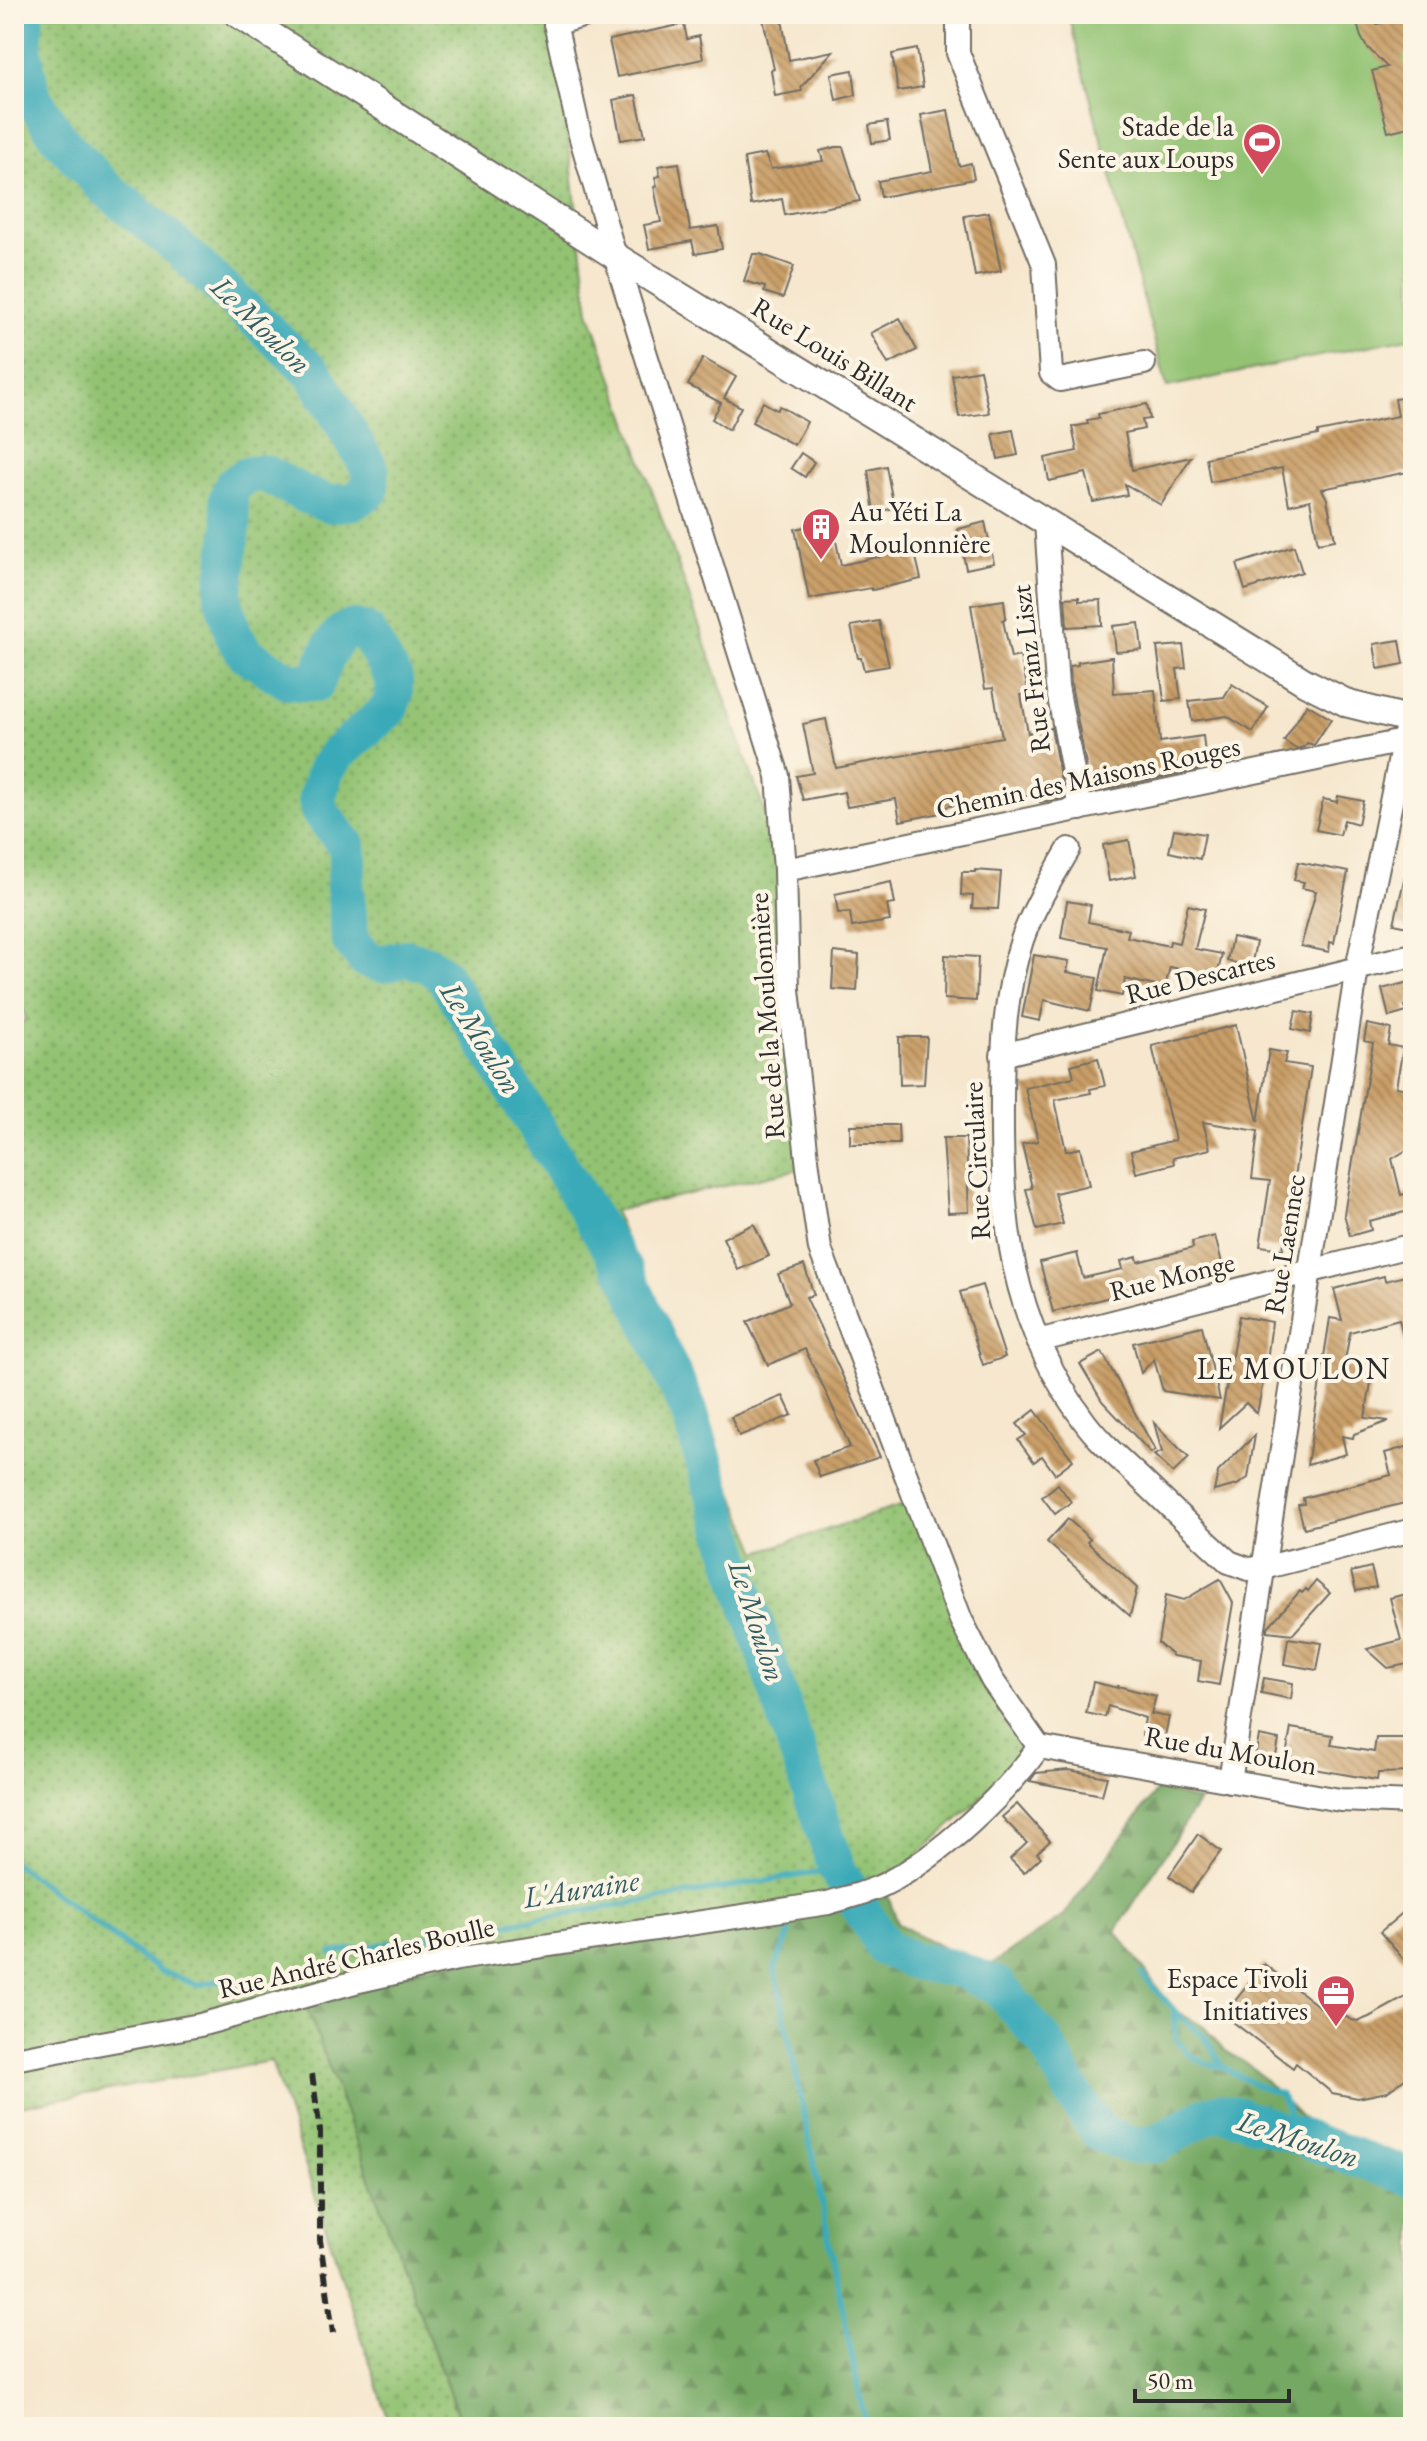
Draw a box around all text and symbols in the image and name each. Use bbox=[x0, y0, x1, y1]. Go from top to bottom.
place label: Stade de la Sente aux Loups bbox=[1058, 108, 1235, 176]
sports icon: Stade de la Sente aux Loups bbox=[1241, 121, 1283, 176]
water label: Le Moulon bbox=[202, 266, 320, 382]
street label: Rue Louis Billant bbox=[745, 289, 925, 420]
place label: Au Yéti La Moulonnière bbox=[848, 493, 991, 561]
building icon: Au Yéti La Moulonnière bbox=[800, 506, 842, 561]
street label: Rue Franz Liszt bbox=[1002, 583, 1058, 755]
street label: Chemin des Maisons Rouges bbox=[933, 727, 1243, 827]
street label: Rue de la Moulonnière bbox=[739, 892, 793, 1140]
street label: Rue Descartes bbox=[1122, 940, 1278, 1012]
water label: Le Moulon bbox=[431, 973, 531, 1101]
street label: Rue Circulaire bbox=[954, 1081, 998, 1241]
street label: Rue Laennec bbox=[1255, 1171, 1313, 1317]
street label: Rue Monge bbox=[1106, 1243, 1238, 1309]
district label: LE MOULON bbox=[1197, 1349, 1391, 1388]
water label: Le Moulon bbox=[719, 1554, 795, 1686]
street label: Rue du Moulon bbox=[1142, 1717, 1320, 1783]
water label: L'Auraine bbox=[519, 1860, 642, 1917]
street label: Rue André Charles Boulle bbox=[215, 1908, 497, 2006]
place label: Espace Tivoli Initiatives bbox=[1166, 1960, 1308, 2028]
office icon: Espace Tivoli Initiatives bbox=[1315, 1973, 1357, 2028]
water label: Le Moulon bbox=[1232, 2100, 1364, 2176]
scale bar bbox=[1135, 2353, 1289, 2403]
text: 50 m bbox=[1147, 2365, 1194, 2396]

